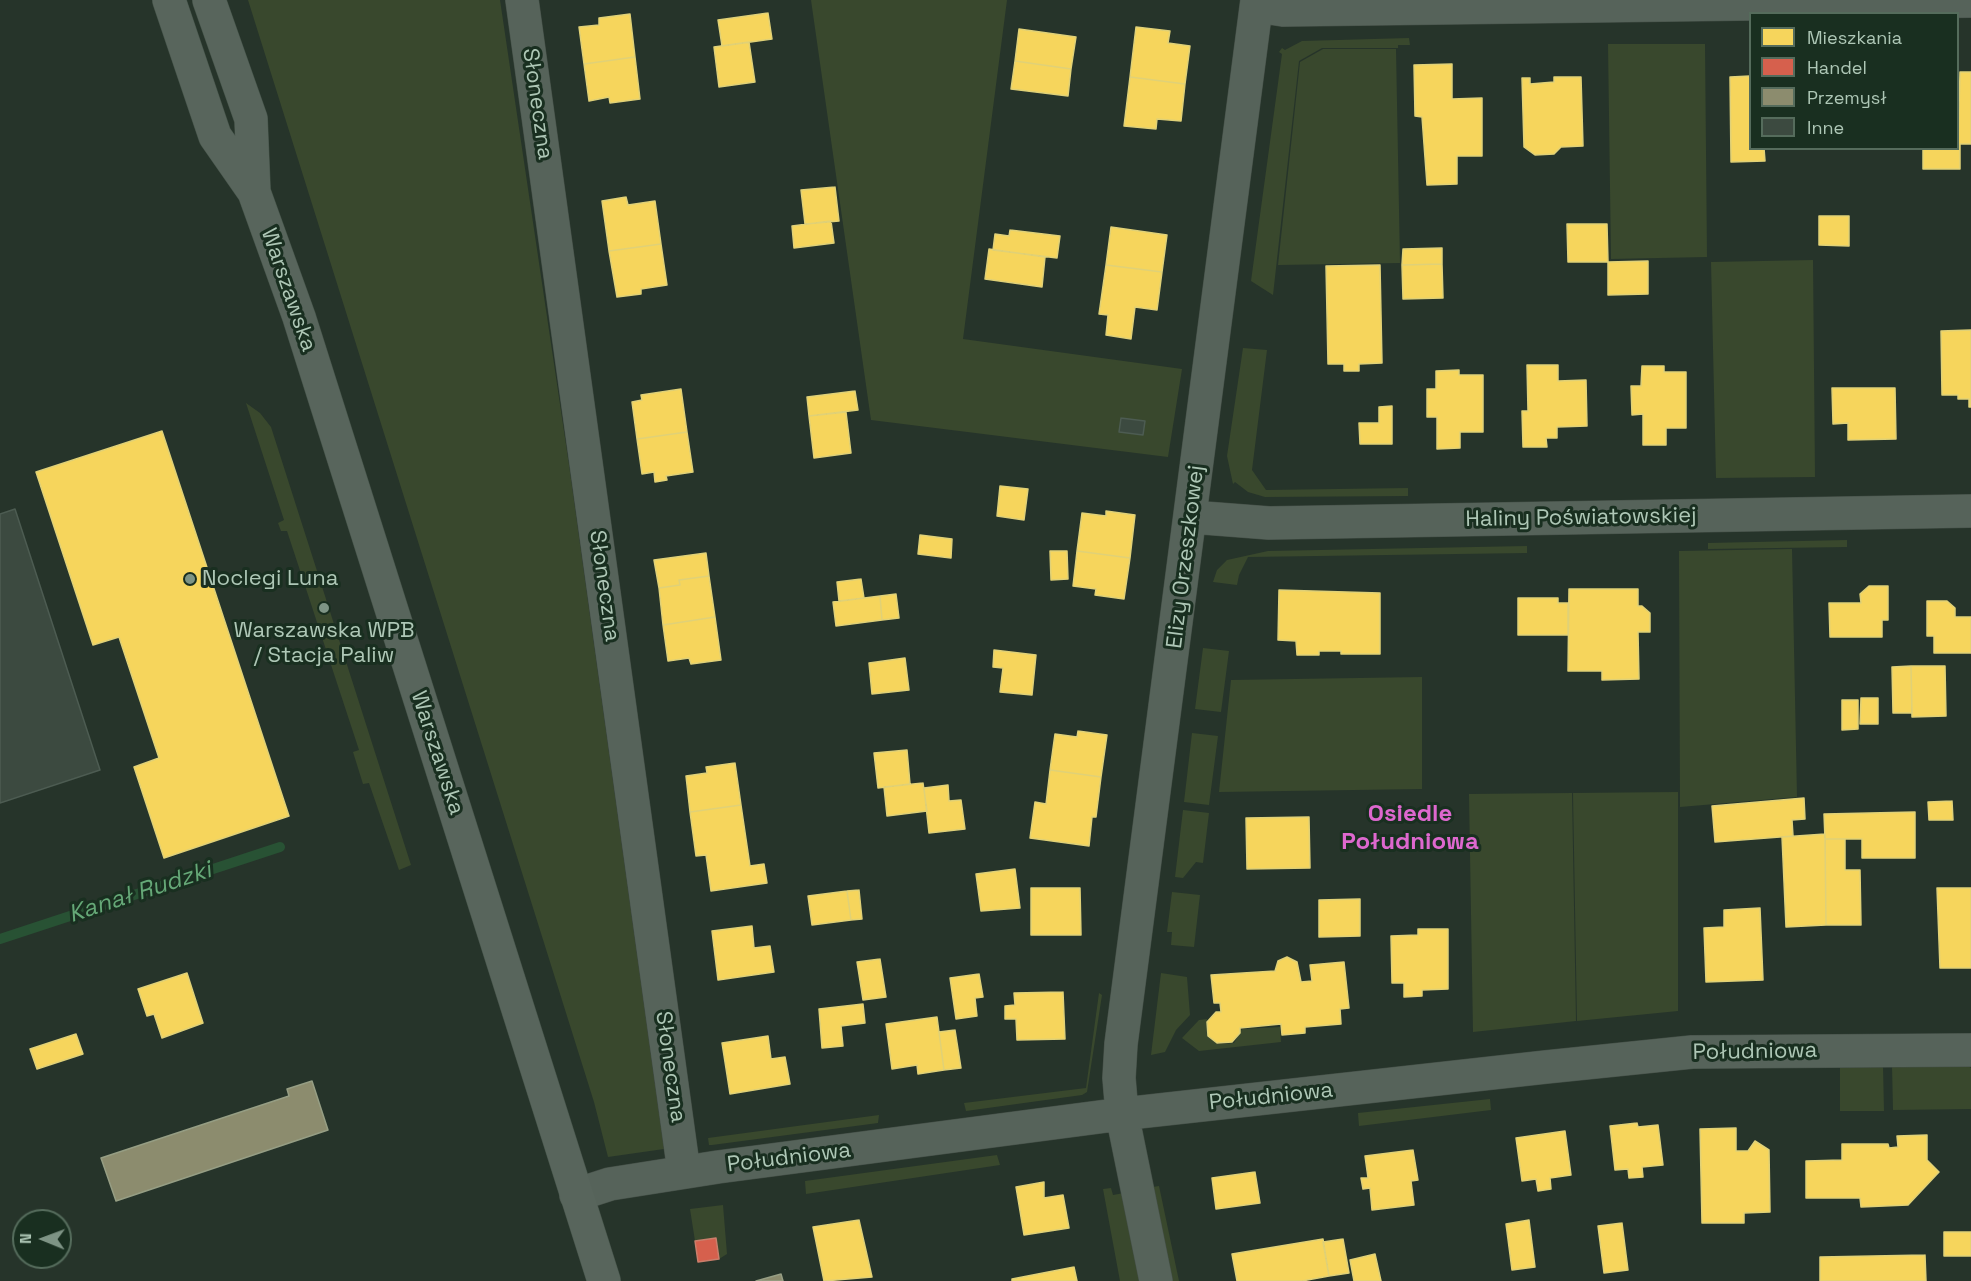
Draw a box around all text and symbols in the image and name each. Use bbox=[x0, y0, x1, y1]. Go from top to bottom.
legend bbox=[1749, 12, 1959, 150]
text: Mieszkania bbox=[1807, 26, 1902, 49]
street label: Słoneczna bbox=[516, 47, 558, 161]
text: Handel bbox=[1807, 56, 1867, 79]
text: Przemysł bbox=[1807, 86, 1887, 109]
text: Inne bbox=[1807, 116, 1844, 139]
street label: Warszawska bbox=[255, 225, 321, 355]
street label: Elizy Orzeszkowej bbox=[1162, 464, 1210, 650]
street label: Haliny Poświatowskiej bbox=[1465, 503, 1697, 533]
street label: Słoneczna bbox=[583, 529, 625, 643]
place label: Noclegi Luna bbox=[202, 566, 338, 592]
marker: Noclegi Luna bbox=[183, 572, 197, 586]
marker: Warszawska WPB / Stacja Paliw bbox=[317, 601, 331, 615]
place label: Warszawska WPB / Stacja Paliw bbox=[233, 618, 415, 670]
street label: Warszawska bbox=[405, 688, 469, 818]
district label: Osiedle Południowa bbox=[1341, 800, 1479, 856]
water label: Kanał Rudzki bbox=[65, 856, 215, 930]
street label: Słoneczna bbox=[649, 1010, 691, 1124]
street label: Południowa bbox=[1693, 1038, 1817, 1066]
street label: Południowa bbox=[1208, 1077, 1334, 1117]
street label: Południowa bbox=[726, 1137, 852, 1179]
north arrow bbox=[12, 1209, 72, 1269]
text: N bbox=[15, 1233, 36, 1244]

